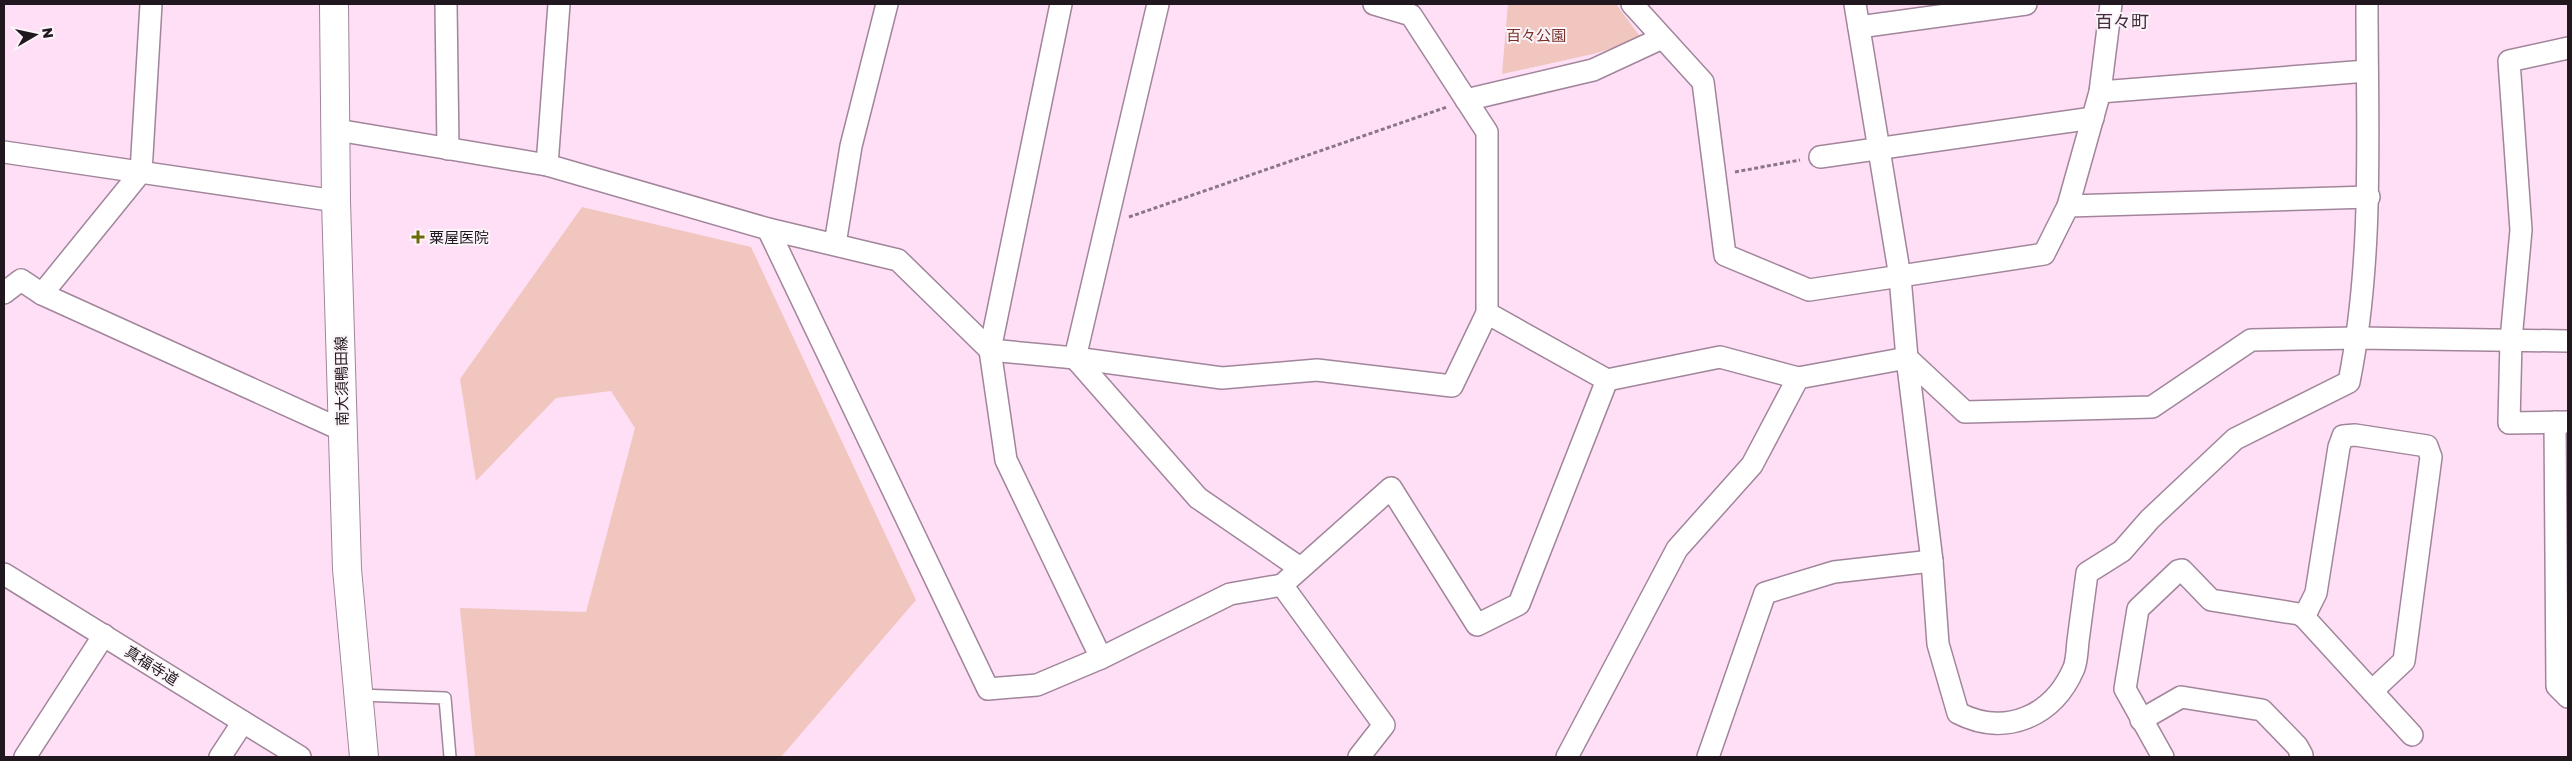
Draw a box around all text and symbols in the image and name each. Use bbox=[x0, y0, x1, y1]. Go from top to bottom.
north arrow bbox=[10, 10, 60, 60]
district label: 百々町 bbox=[2095, 10, 2149, 32]
text: N bbox=[39, 26, 58, 39]
park label: 百々公園 bbox=[1506, 26, 1566, 44]
place label: 粟屋医院 bbox=[429, 228, 489, 246]
marker: 粟屋医院 bbox=[411, 230, 425, 244]
street label: 南大須鴨田線 bbox=[331, 336, 351, 426]
street label: 真福寺道 bbox=[122, 641, 182, 689]

